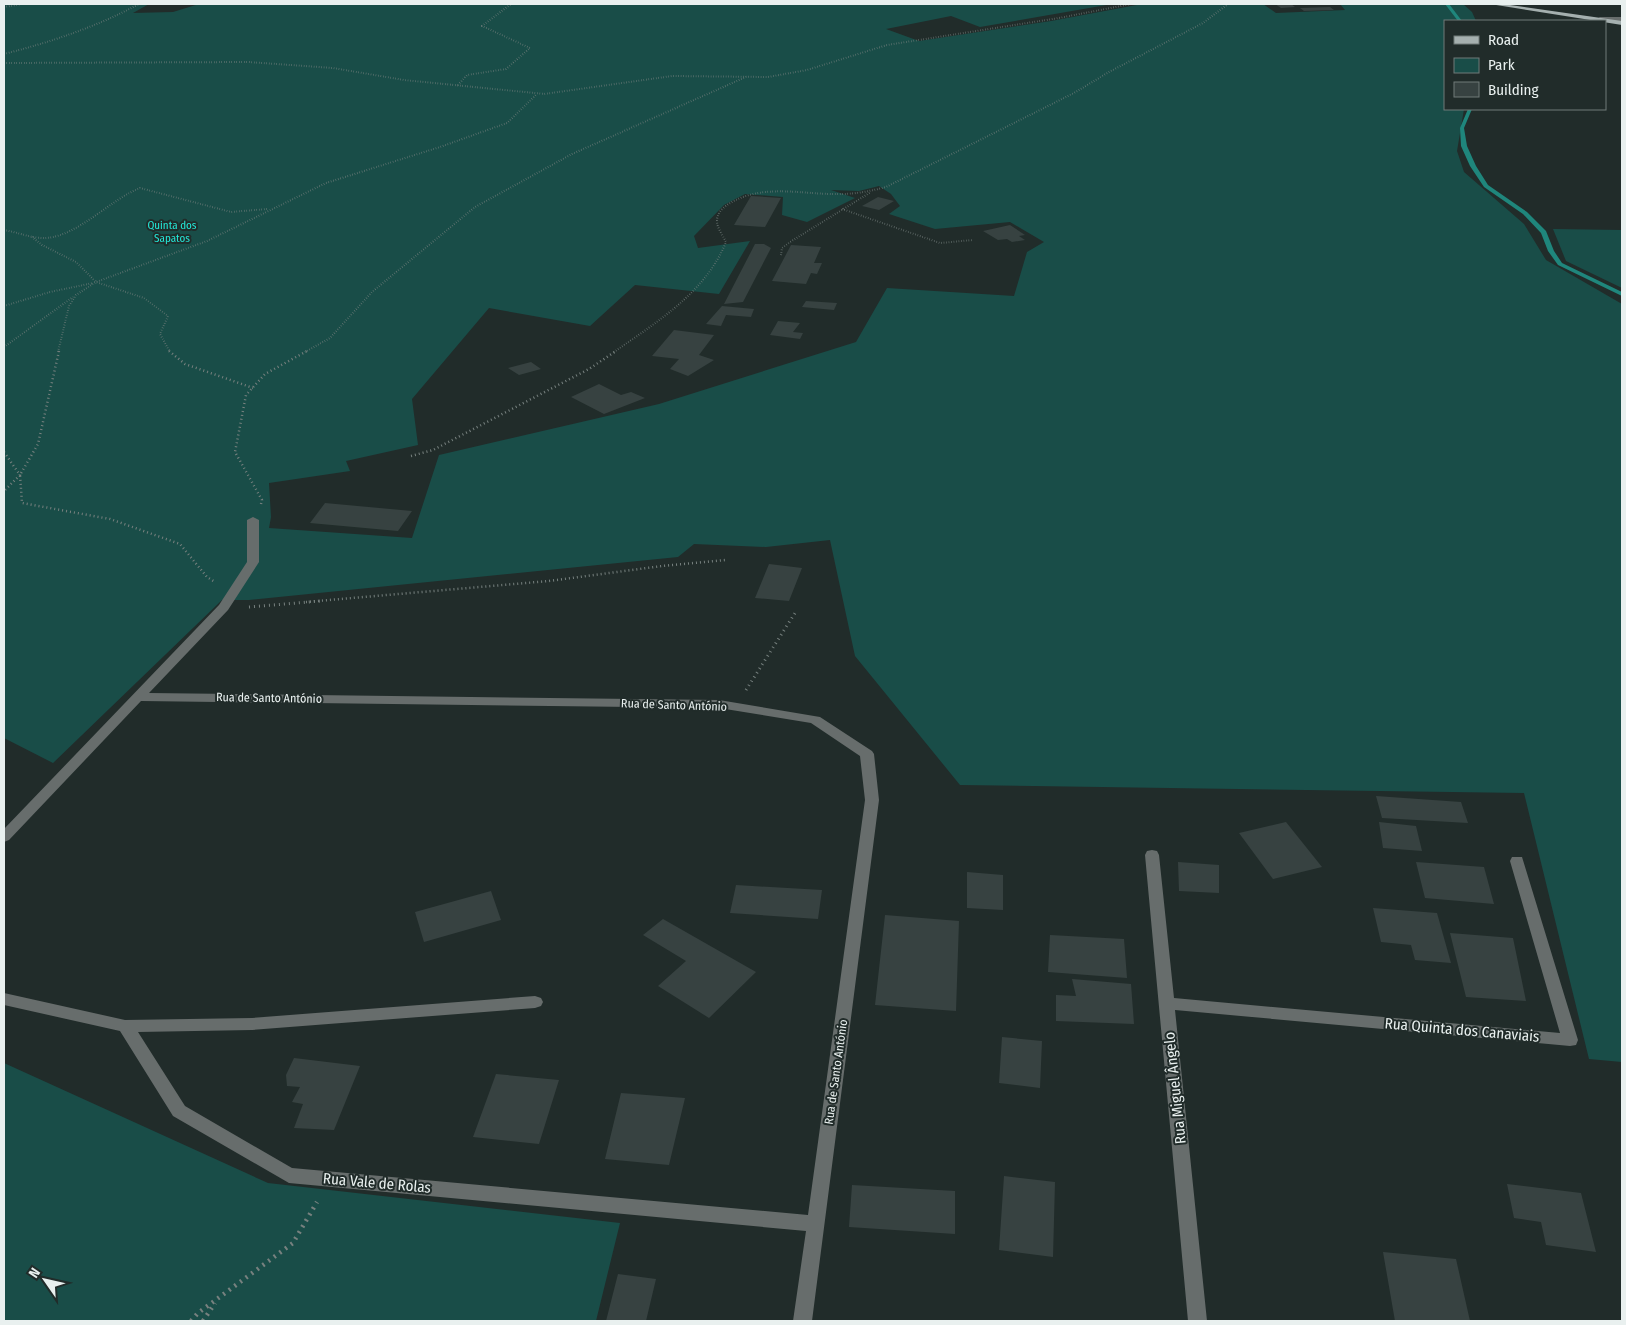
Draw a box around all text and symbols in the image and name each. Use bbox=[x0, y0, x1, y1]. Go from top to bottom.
legend bbox=[1444, 20, 1606, 110]
text: Road bbox=[1488, 31, 1519, 49]
text: Park bbox=[1488, 56, 1515, 74]
text: Building bbox=[1488, 81, 1539, 99]
park label: Quinta dos Sapatos bbox=[147, 219, 197, 245]
street label: Rua de Santo António bbox=[216, 690, 322, 706]
street label: Rua de Santo António bbox=[621, 696, 727, 714]
street label: Rua Quinta dos Canaviais bbox=[1384, 1014, 1540, 1046]
street label: Rua de Santo António bbox=[822, 1018, 850, 1126]
street label: Rua Miguel Ângelo bbox=[1160, 1031, 1190, 1145]
street label: Rua Vale de Rolas bbox=[322, 1169, 432, 1197]
north arrow bbox=[20, 1255, 70, 1305]
text: N bbox=[25, 1265, 44, 1281]

